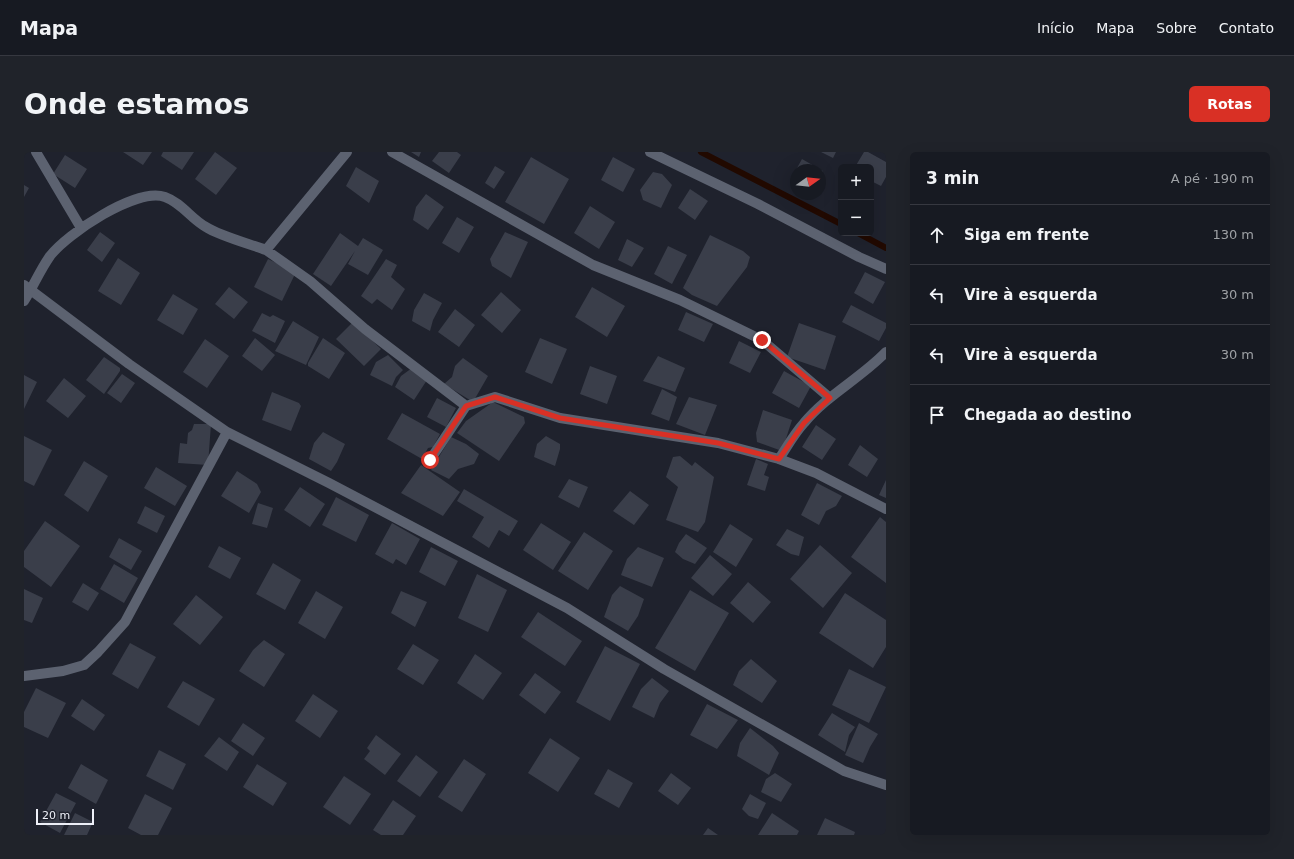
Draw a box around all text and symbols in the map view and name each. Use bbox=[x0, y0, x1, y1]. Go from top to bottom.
text: Mapa bbox=[20, 17, 78, 39]
text: Início bbox=[1037, 20, 1074, 36]
text: Mapa bbox=[1096, 20, 1134, 36]
text: Sobre bbox=[1156, 20, 1197, 36]
text: Contato bbox=[1219, 20, 1274, 36]
button: Rotas bbox=[1189, 86, 1270, 122]
text: Onde estamos bbox=[24, 88, 250, 121]
north arrow bbox=[790, 164, 826, 200]
map controls bbox=[838, 164, 874, 236]
button: + bbox=[838, 164, 874, 200]
text: 3 min bbox=[926, 168, 979, 188]
text: A pé · 190 m bbox=[1171, 171, 1254, 186]
button: − bbox=[838, 200, 874, 236]
icon: ahead bbox=[926, 224, 948, 246]
text: Siga em frente bbox=[964, 226, 1089, 244]
text: 130 m bbox=[1212, 227, 1254, 242]
icon: left bbox=[926, 284, 948, 306]
text: Vire à esquerda bbox=[964, 286, 1098, 304]
text: 30 m bbox=[1221, 287, 1254, 302]
route end bbox=[753, 331, 771, 349]
icon: left bbox=[926, 344, 948, 366]
text: Vire à esquerda bbox=[964, 346, 1098, 364]
text: 30 m bbox=[1221, 347, 1254, 362]
icon: arrive bbox=[926, 404, 948, 426]
text: Chegada ao destino bbox=[964, 406, 1132, 424]
route start bbox=[421, 451, 439, 469]
scale bar bbox=[36, 807, 94, 826]
text: 20 m bbox=[42, 809, 70, 822]

